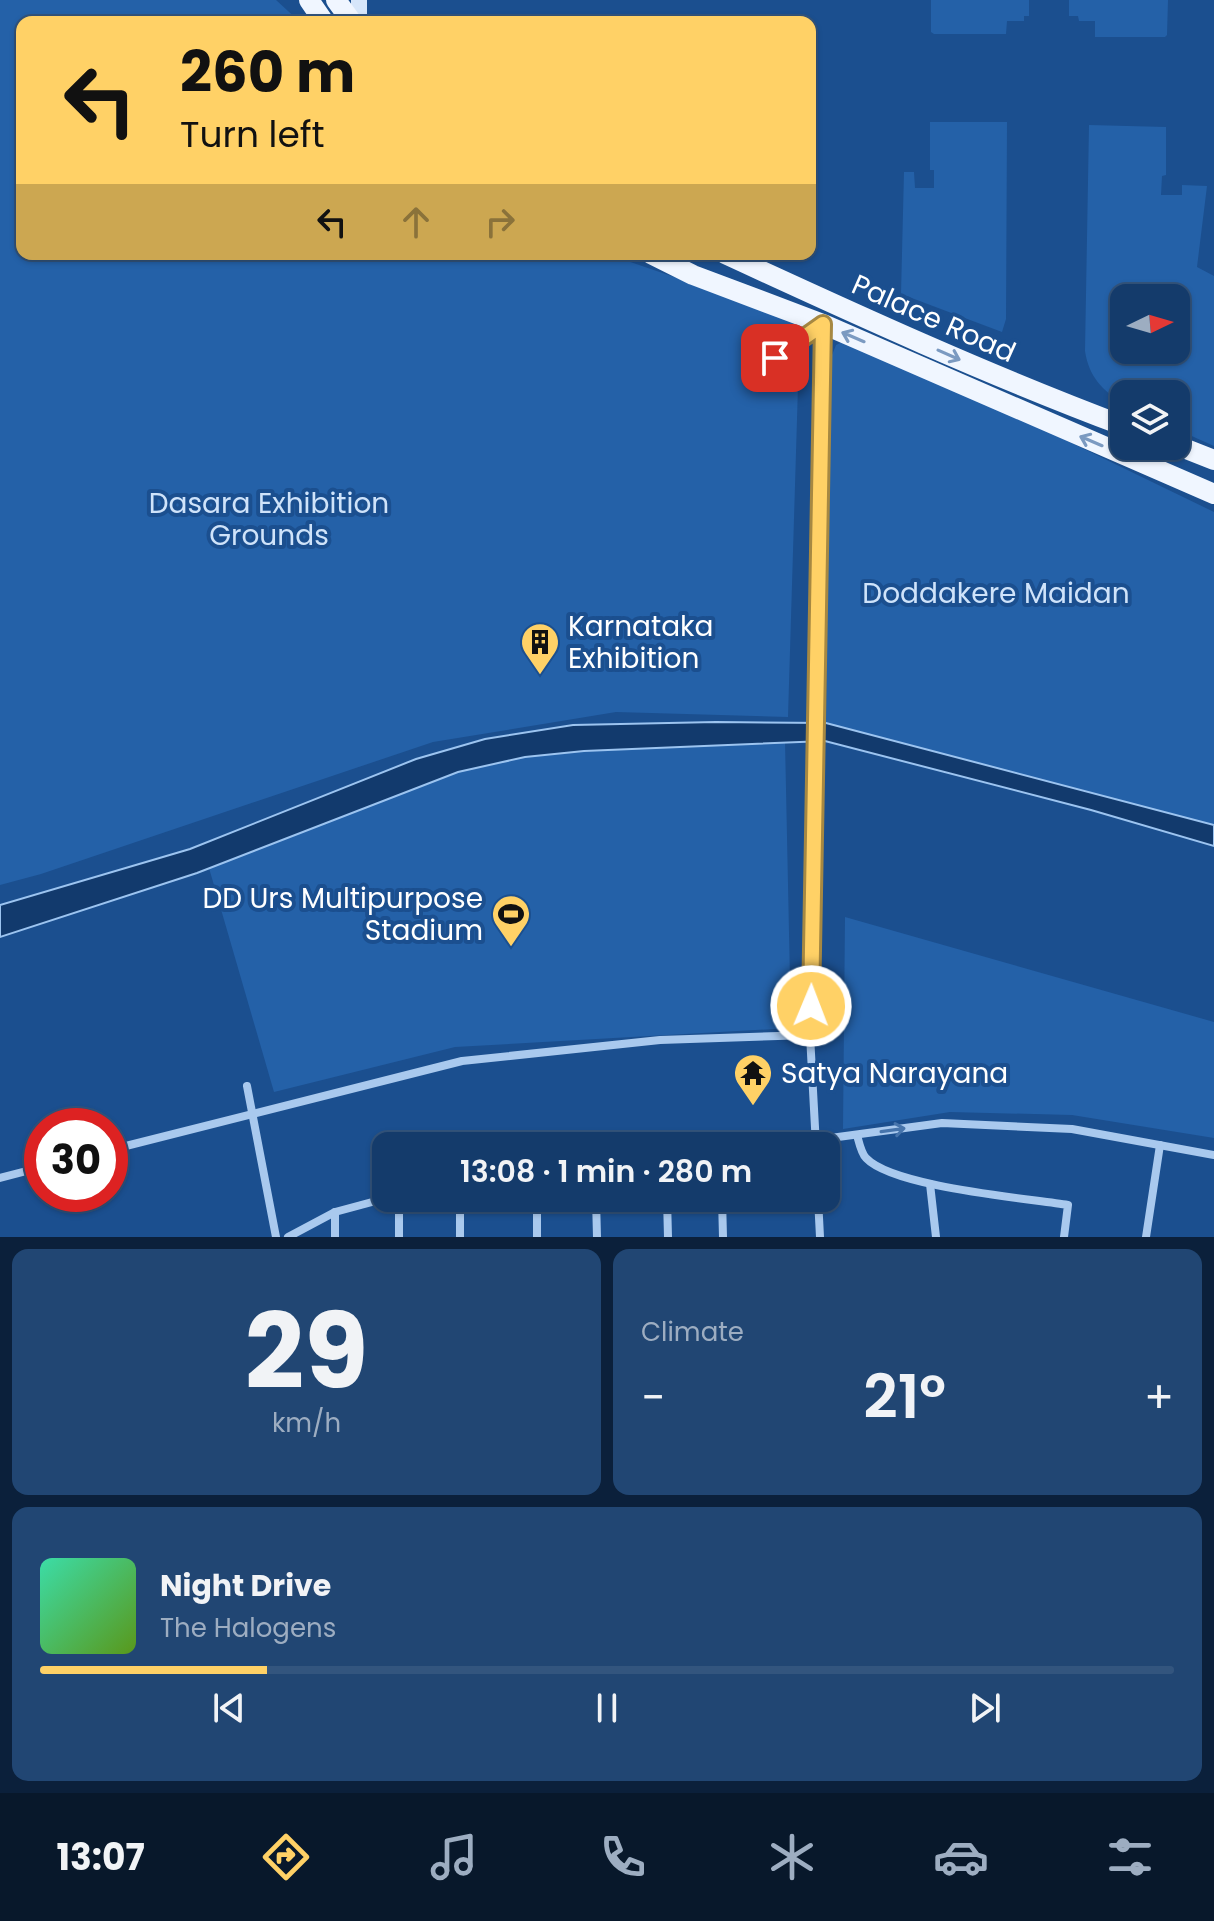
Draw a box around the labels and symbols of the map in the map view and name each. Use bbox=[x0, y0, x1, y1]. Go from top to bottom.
street label: Palace Road bbox=[846, 265, 1022, 372]
north arrow bbox=[1110, 284, 1190, 364]
pin bbox=[741, 324, 809, 392]
one-way arrow bbox=[841, 328, 865, 343]
one-way arrow bbox=[937, 349, 961, 364]
one-way arrow bbox=[1079, 432, 1104, 447]
park label: Dasara Exhibition Grounds bbox=[149, 484, 389, 555]
park label: Doddakere Maidan bbox=[862, 574, 1130, 613]
place label: Karnataka Exhibition bbox=[568, 607, 713, 678]
building icon: Karnataka Exhibition bbox=[519, 621, 561, 676]
place label: DD Urs Multipurpose Stadium bbox=[202, 879, 483, 950]
sports icon: DD Urs Multipurpose Stadium bbox=[490, 893, 532, 948]
position arrow bbox=[769, 964, 853, 1048]
temple icon: Satya Narayana bbox=[732, 1052, 774, 1107]
place label: Satya Narayana bbox=[781, 1054, 1008, 1093]
speed limit sign: 30 bbox=[24, 1108, 128, 1212]
one-way arrow bbox=[880, 1122, 905, 1137]

